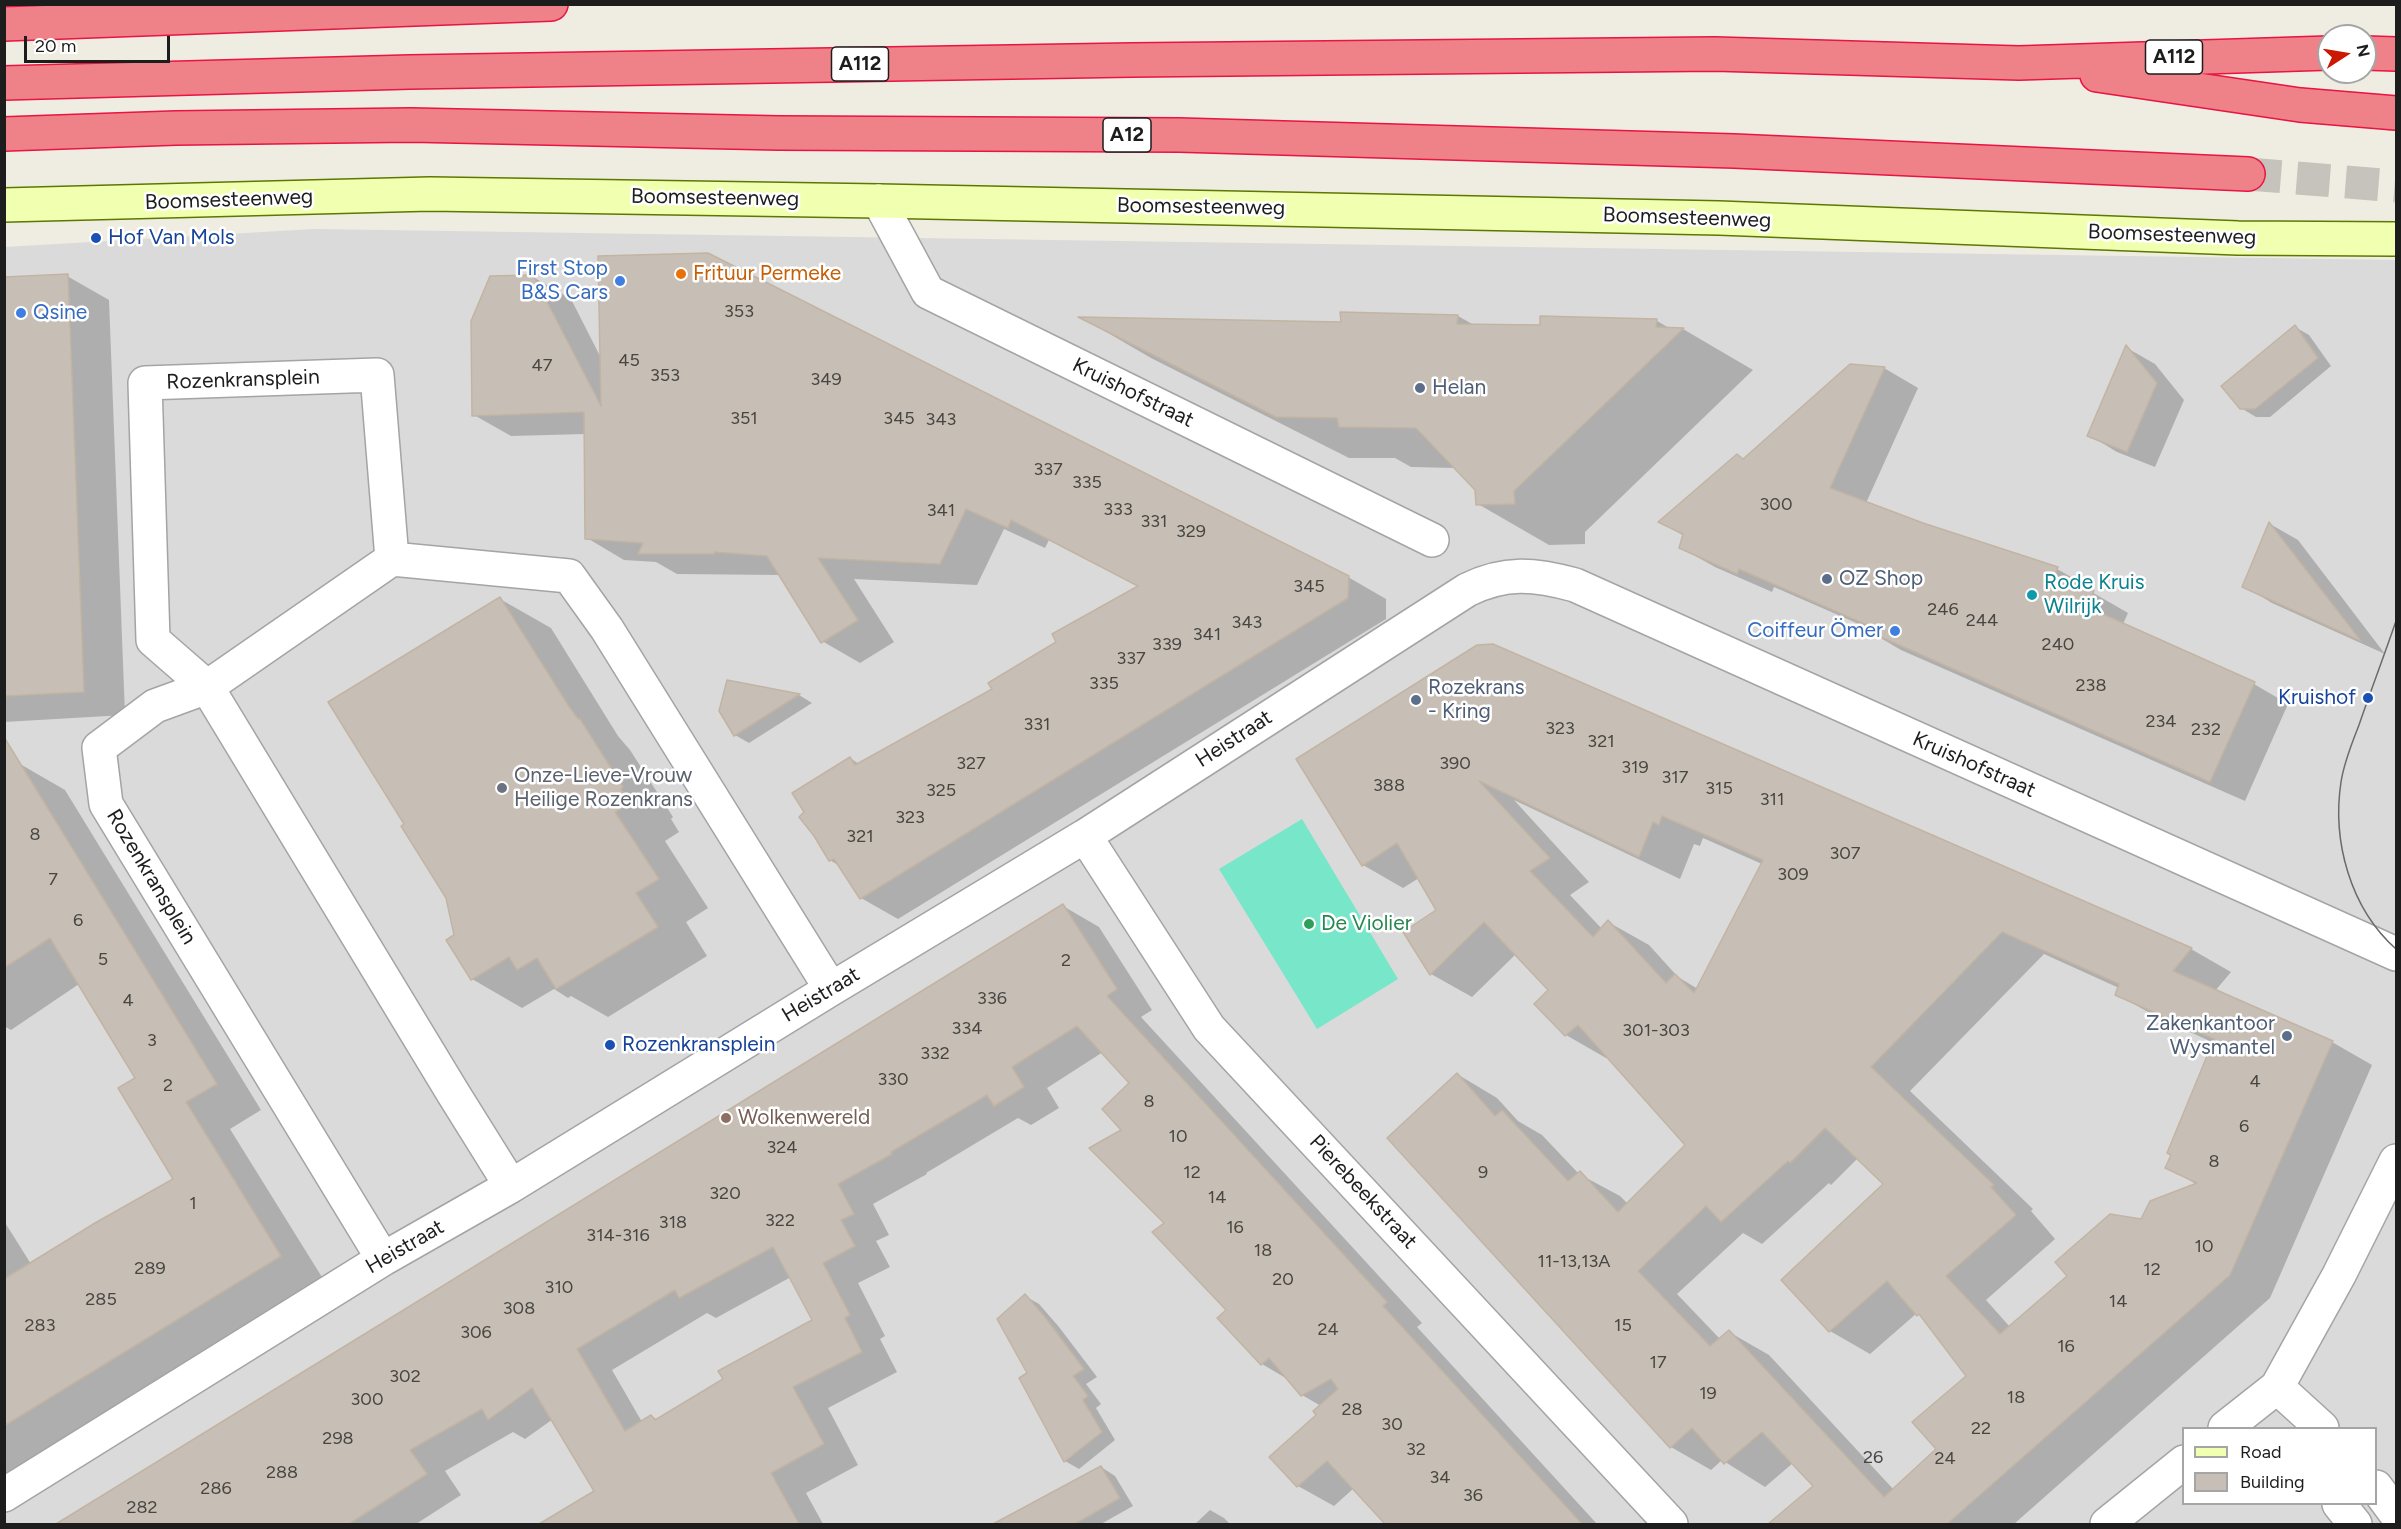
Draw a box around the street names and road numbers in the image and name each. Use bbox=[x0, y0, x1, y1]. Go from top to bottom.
road number: A112 bbox=[2146, 40, 2202, 74]
road number: A112 bbox=[832, 47, 888, 81]
road number: A12 bbox=[1103, 118, 1151, 152]
street label: Boomsesteenweg bbox=[144, 184, 314, 216]
street label: Boomsesteenweg bbox=[631, 184, 799, 212]
street label: Boomsesteenweg bbox=[1117, 193, 1285, 221]
street label: Boomsesteenweg bbox=[1602, 202, 1772, 234]
street label: Boomsesteenweg bbox=[2087, 219, 2257, 251]
street label: Kruishofstraat bbox=[1068, 353, 1198, 433]
street label: Rozenkransplein bbox=[166, 365, 320, 395]
street label: Heistraat bbox=[1191, 705, 1277, 773]
street label: Kruishofstraat bbox=[1909, 727, 2039, 803]
street label: Rozenkransplein bbox=[101, 805, 201, 949]
street label: Heistraat bbox=[778, 962, 864, 1028]
street label: Pierebeekstraat bbox=[1304, 1130, 1422, 1254]
street label: Heistraat bbox=[361, 1215, 449, 1279]

